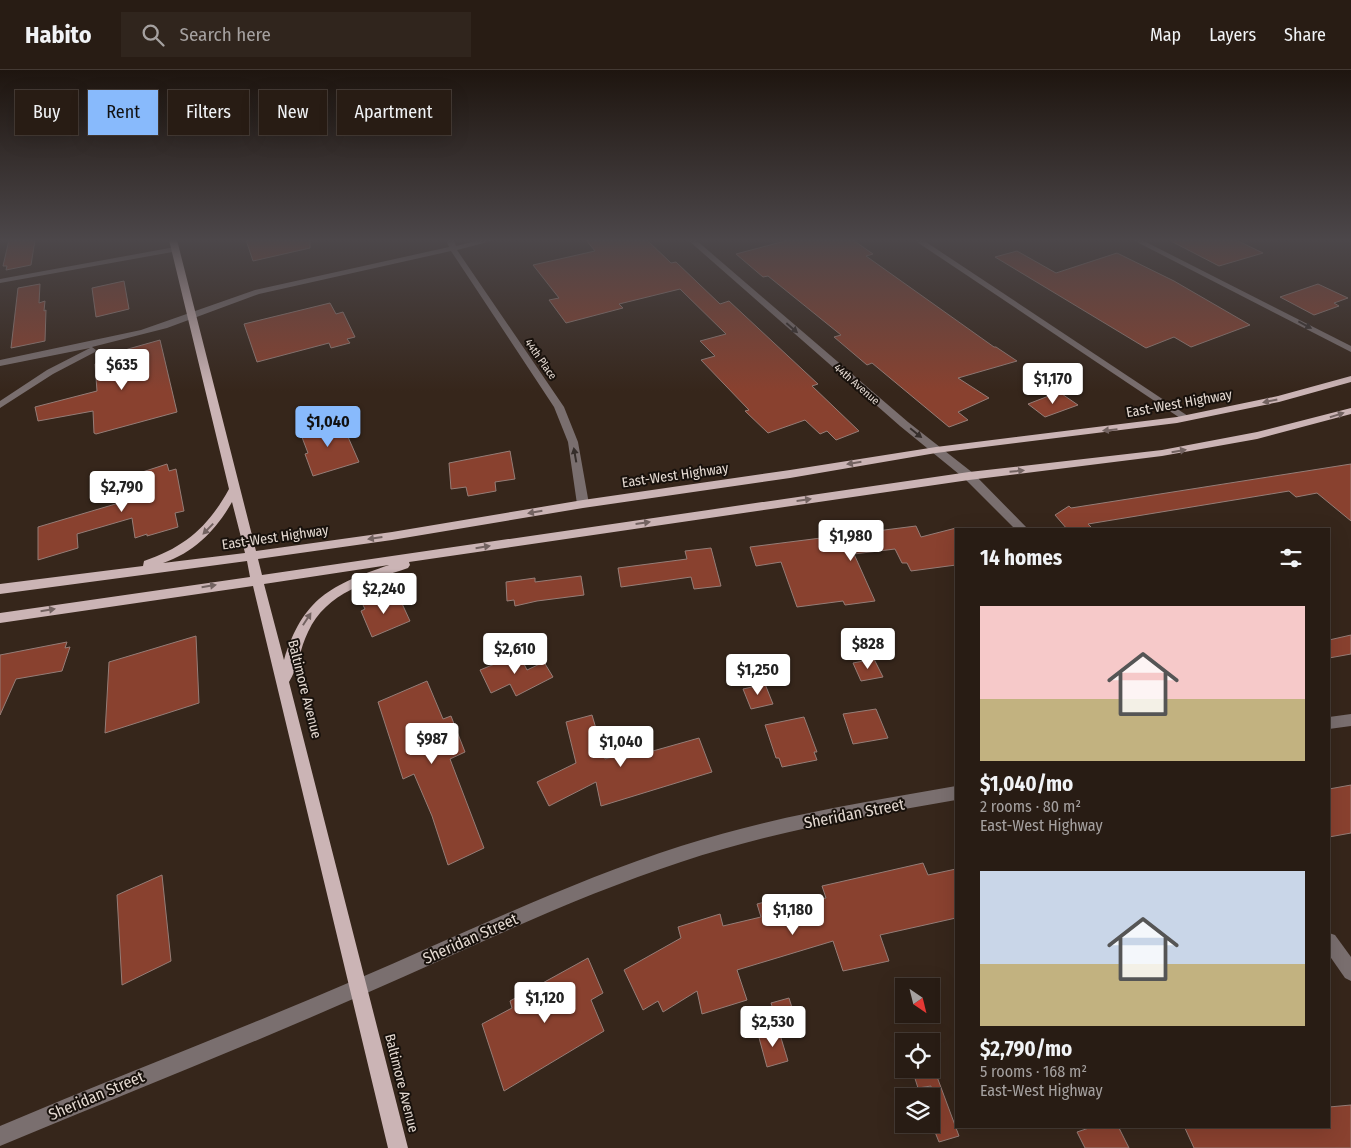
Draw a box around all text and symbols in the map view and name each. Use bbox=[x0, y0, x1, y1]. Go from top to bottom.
search box bbox=[121, 12, 471, 57]
text: Habito bbox=[25, 21, 91, 49]
icon: search bbox=[139, 21, 167, 49]
text: Search here bbox=[179, 23, 271, 46]
text: Map bbox=[1150, 24, 1181, 46]
text: Layers bbox=[1209, 24, 1256, 46]
text: Share bbox=[1284, 24, 1326, 46]
chip: Buy bbox=[15, 90, 78, 135]
chip: Rent bbox=[88, 90, 158, 135]
chip: Filters bbox=[168, 90, 249, 135]
chip: New bbox=[259, 90, 327, 135]
chip: Apartment bbox=[337, 90, 451, 135]
one-way arrow bbox=[1298, 321, 1312, 329]
one-way arrow bbox=[786, 322, 798, 333]
street label: 44th Place bbox=[522, 337, 559, 382]
pin: $635 bbox=[92, 348, 152, 391]
text: $635 bbox=[106, 355, 138, 374]
street label: 44th Avenue bbox=[831, 361, 882, 408]
pin: $1,170 bbox=[1012, 362, 1094, 405]
text: $1,170 bbox=[1034, 369, 1072, 388]
street label: East-West Highway bbox=[1125, 386, 1234, 421]
one-way arrow bbox=[1263, 397, 1278, 405]
pin: $1,040 bbox=[287, 406, 369, 448]
one-way arrow bbox=[1330, 411, 1345, 419]
text: $1,040 bbox=[306, 412, 350, 431]
one-way arrow bbox=[1102, 426, 1118, 434]
one-way arrow bbox=[909, 428, 922, 439]
one-way arrow bbox=[1171, 446, 1187, 454]
one-way arrow bbox=[571, 447, 579, 463]
street label: East-West Highway bbox=[621, 460, 730, 491]
one-way arrow bbox=[845, 460, 861, 468]
one-way arrow bbox=[1010, 467, 1026, 475]
pin: $2,790 bbox=[81, 470, 163, 513]
text: $2,790 bbox=[101, 477, 143, 496]
one-way arrow bbox=[797, 496, 813, 504]
one-way arrow bbox=[527, 508, 543, 516]
one-way arrow bbox=[636, 519, 652, 527]
pin: $1,980 bbox=[810, 520, 892, 562]
one-way arrow bbox=[202, 522, 214, 534]
street label: East-West Highway bbox=[221, 522, 330, 553]
text: $1,980 bbox=[830, 526, 872, 545]
one-way arrow bbox=[366, 534, 382, 542]
one-way arrow bbox=[475, 543, 491, 551]
icon: filters bbox=[1277, 544, 1305, 572]
text: 14 homes bbox=[980, 545, 1062, 571]
pin: $2,240 bbox=[343, 572, 425, 615]
text: $2,240 bbox=[363, 579, 405, 598]
one-way arrow bbox=[201, 582, 217, 590]
one-way arrow bbox=[40, 606, 56, 614]
one-way arrow bbox=[303, 612, 312, 626]
pin: $828 bbox=[838, 628, 898, 670]
pin: $2,610 bbox=[474, 632, 556, 675]
text: $828 bbox=[852, 634, 884, 653]
street label: Baltimore Avenue bbox=[284, 638, 325, 740]
text: $2,610 bbox=[494, 639, 536, 658]
icon: home bbox=[1098, 639, 1188, 729]
pin: $1,250 bbox=[717, 654, 799, 696]
text: $1,250 bbox=[737, 660, 779, 679]
pin: $987 bbox=[402, 722, 462, 765]
pin: $1,040 bbox=[580, 726, 662, 768]
text: $987 bbox=[416, 729, 448, 748]
text: $1,040 bbox=[599, 732, 643, 751]
text: $1,040/mo bbox=[980, 771, 1073, 797]
street label: Sheridan Street bbox=[802, 794, 907, 833]
text: 2 rooms · 80 m² bbox=[980, 797, 1081, 816]
text: East-West Highway bbox=[980, 816, 1103, 835]
pin: $1,180 bbox=[752, 894, 834, 936]
text: $1,180 bbox=[773, 900, 813, 919]
icon: home bbox=[1098, 904, 1188, 994]
street label: Sheridan Street bbox=[420, 909, 521, 968]
north arrow bbox=[895, 978, 940, 1022]
map controls bbox=[895, 978, 940, 1133]
pin: $1,120 bbox=[504, 982, 586, 1024]
text: $1,120 bbox=[525, 988, 565, 1007]
pin: $2,530 bbox=[732, 1006, 814, 1048]
text: $2,530 bbox=[751, 1012, 795, 1031]
street label: Baltimore Avenue bbox=[381, 1032, 422, 1134]
button: locate bbox=[895, 1033, 940, 1078]
text: $2,790/mo bbox=[980, 1036, 1072, 1062]
text: 5 rooms · 168 m² bbox=[980, 1062, 1087, 1081]
street label: Sheridan Street bbox=[46, 1067, 147, 1124]
text: East-West Highway bbox=[980, 1081, 1103, 1100]
button: layers bbox=[895, 1088, 940, 1133]

